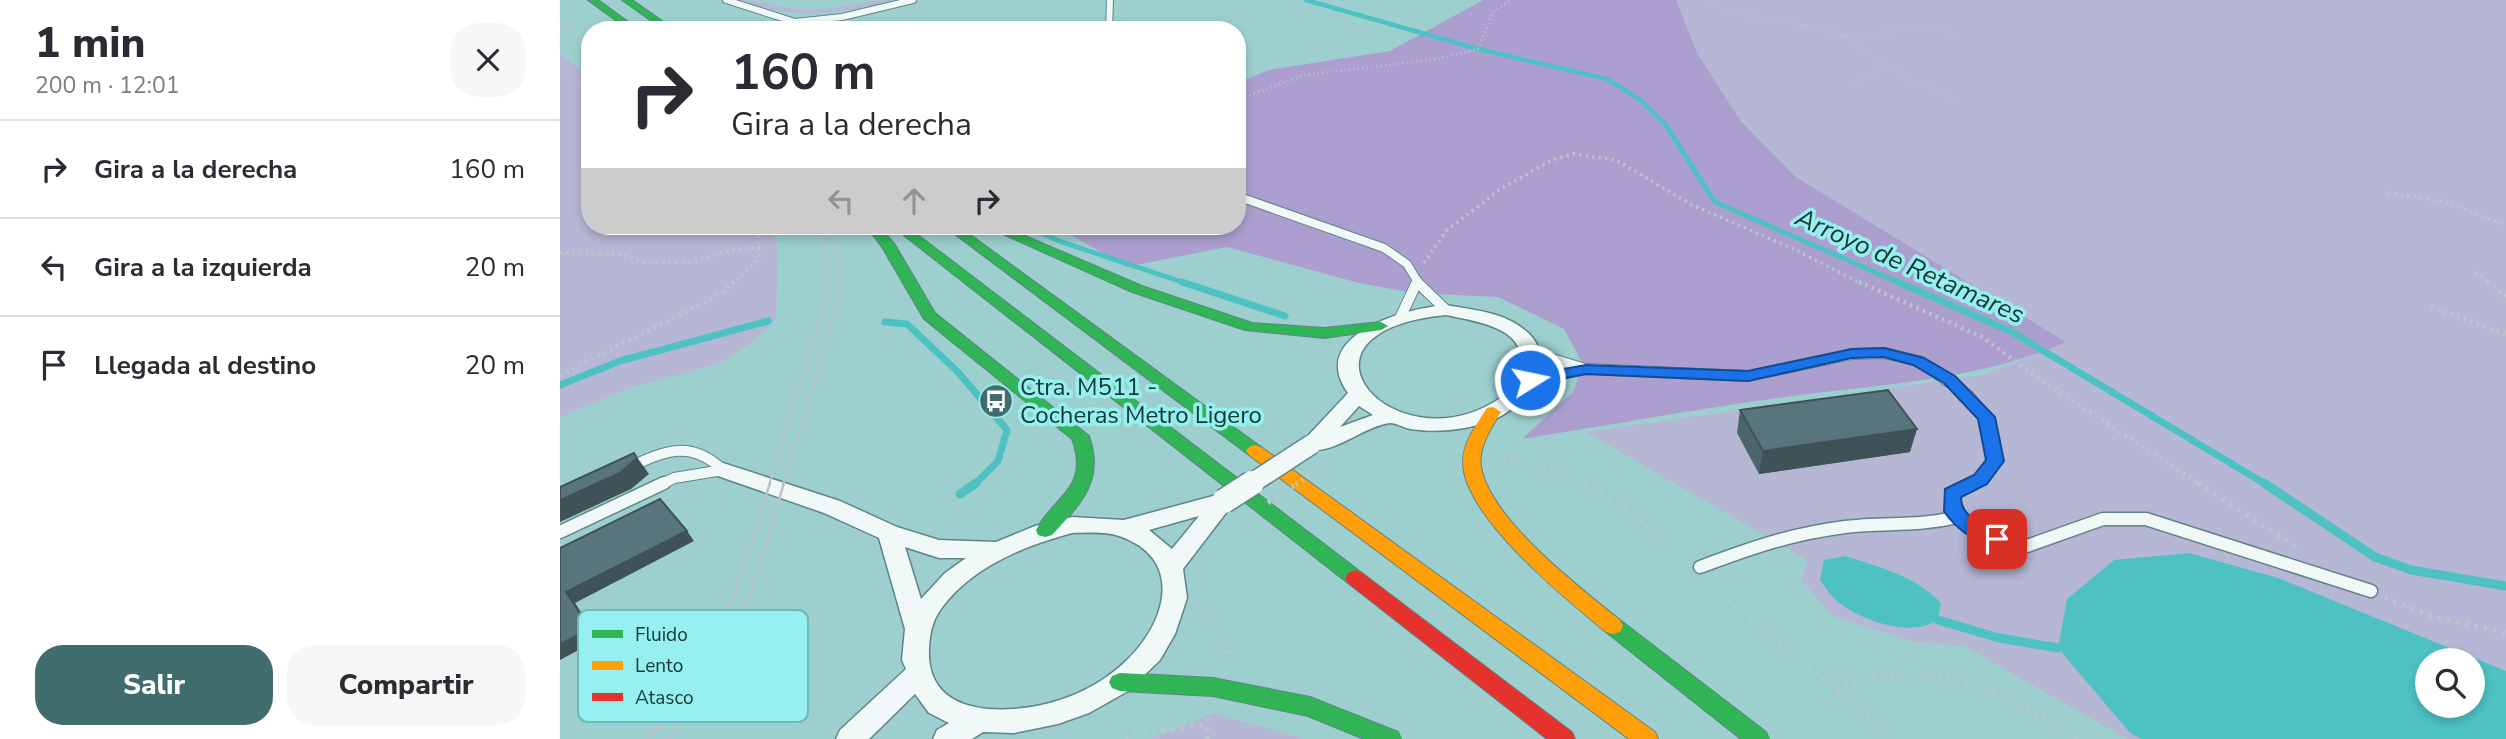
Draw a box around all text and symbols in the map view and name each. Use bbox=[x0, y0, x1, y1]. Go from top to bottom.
text: 1 min bbox=[35, 15, 145, 72]
button: close bbox=[451, 23, 525, 97]
text: 160 m bbox=[731, 39, 875, 106]
icon: right bbox=[616, 49, 707, 140]
text: 200 m · 12:01 bbox=[35, 70, 180, 101]
text: Gira a la derecha bbox=[731, 103, 972, 146]
icon: right bbox=[35, 150, 73, 188]
text: Gira a la derecha bbox=[94, 152, 297, 187]
text: 160 m bbox=[449, 152, 525, 187]
icon: left bbox=[822, 182, 860, 220]
icon: ahead bbox=[895, 182, 933, 220]
icon: right bbox=[968, 182, 1006, 220]
water label: Arroyo de Retamares bbox=[1789, 199, 2030, 332]
icon: left bbox=[35, 248, 73, 286]
text: Gira a la izquierda bbox=[94, 250, 312, 285]
text: 20 m bbox=[465, 250, 525, 285]
position arrow bbox=[1493, 343, 1567, 417]
icon: arrive bbox=[35, 346, 73, 384]
text: Llegada al destino bbox=[94, 348, 316, 383]
text: 20 m bbox=[465, 348, 525, 383]
place label: Ctra. M511 - Cocheras Metro Ligero bbox=[1020, 371, 1262, 431]
bus stop icon: Ctra. M511 - Cocheras Metro Ligero bbox=[977, 382, 1015, 420]
pin bbox=[1967, 509, 2027, 569]
icon: arrive bbox=[1978, 520, 2016, 558]
legend bbox=[578, 610, 808, 722]
text: Fluido bbox=[635, 622, 688, 648]
button: Salir bbox=[35, 645, 273, 725]
button: Compartir bbox=[287, 645, 525, 725]
map controls bbox=[2415, 648, 2485, 718]
button: search bbox=[2415, 648, 2485, 718]
text: Lento bbox=[635, 653, 683, 679]
text: Atasco bbox=[635, 685, 694, 711]

